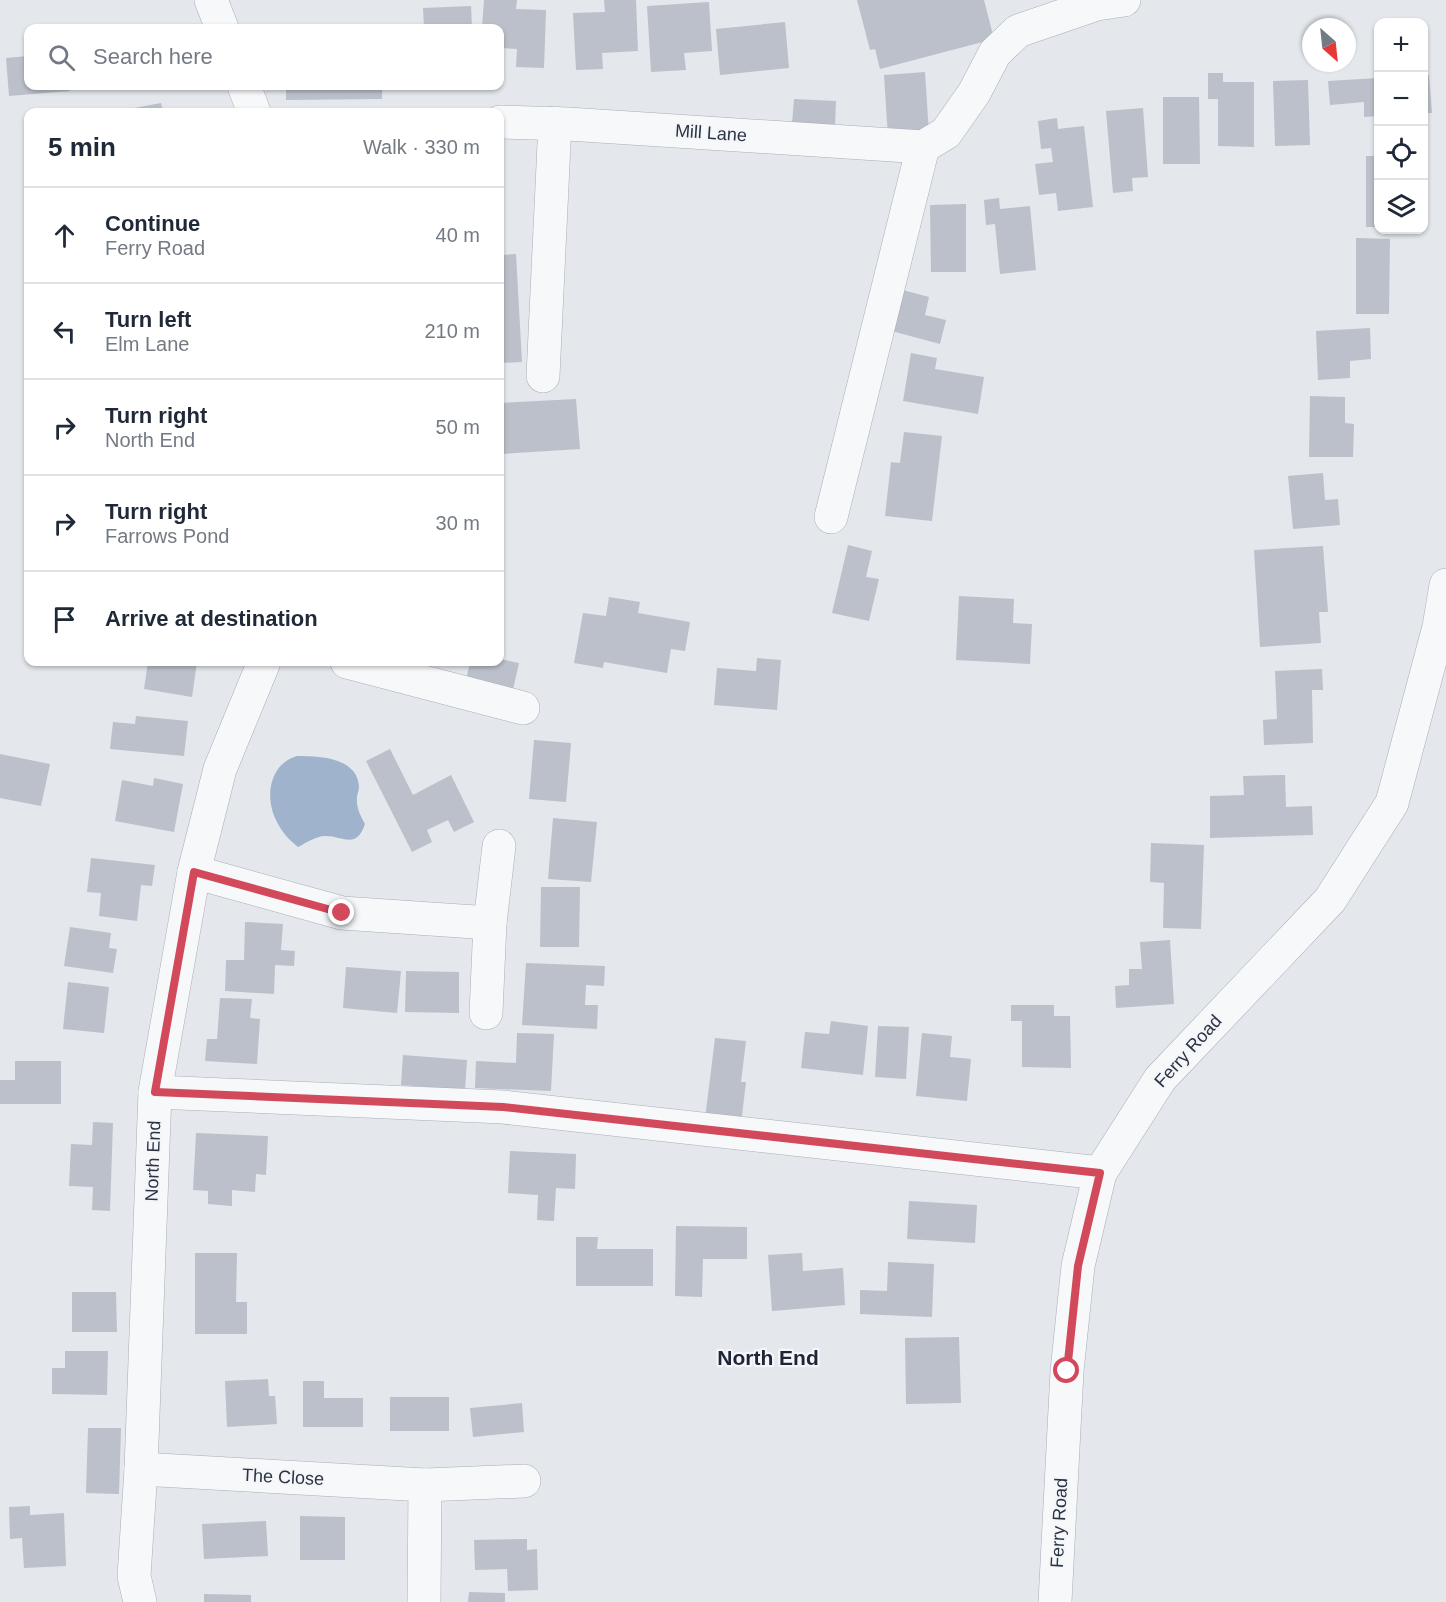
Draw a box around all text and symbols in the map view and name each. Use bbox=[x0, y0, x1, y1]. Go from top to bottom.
north arrow bbox=[1302, 18, 1356, 72]
map controls bbox=[1374, 18, 1428, 234]
button: + bbox=[1374, 18, 1428, 72]
search box bbox=[24, 24, 504, 90]
icon: search bbox=[45, 41, 78, 74]
text: Search here bbox=[93, 44, 213, 69]
button: − bbox=[1374, 72, 1428, 126]
street label: Mill Lane bbox=[674, 121, 748, 145]
button: locate bbox=[1374, 126, 1428, 180]
text: 5 min bbox=[48, 132, 116, 162]
text: Walk · 330 m bbox=[363, 136, 480, 158]
button: layers bbox=[1374, 180, 1428, 234]
text: Continue bbox=[105, 211, 200, 236]
icon: ahead bbox=[48, 219, 81, 252]
text: 40 m bbox=[436, 224, 480, 246]
text: Ferry Road bbox=[105, 237, 205, 259]
text: Turn left bbox=[105, 307, 191, 332]
icon: left bbox=[48, 315, 81, 348]
text: 210 m bbox=[424, 320, 480, 342]
text: Elm Lane bbox=[105, 333, 190, 355]
text: Turn right bbox=[105, 403, 207, 428]
icon: right bbox=[48, 411, 81, 444]
text: 50 m bbox=[436, 416, 480, 438]
text: North End bbox=[105, 429, 195, 451]
text: Turn right bbox=[105, 499, 207, 524]
icon: right bbox=[48, 507, 81, 540]
text: 30 m bbox=[436, 512, 480, 534]
text: Farrows Pond bbox=[105, 525, 230, 547]
icon: arrive bbox=[48, 603, 81, 636]
text: Arrive at destination bbox=[105, 606, 318, 631]
route end bbox=[328, 899, 354, 925]
street label: Ferry Road bbox=[1150, 1011, 1226, 1091]
street label: North End bbox=[142, 1120, 164, 1202]
district label: North End bbox=[717, 1346, 819, 1369]
route start bbox=[1053, 1357, 1079, 1383]
street label: The Close bbox=[242, 1465, 324, 1489]
street label: Ferry Road bbox=[1047, 1478, 1071, 1568]

